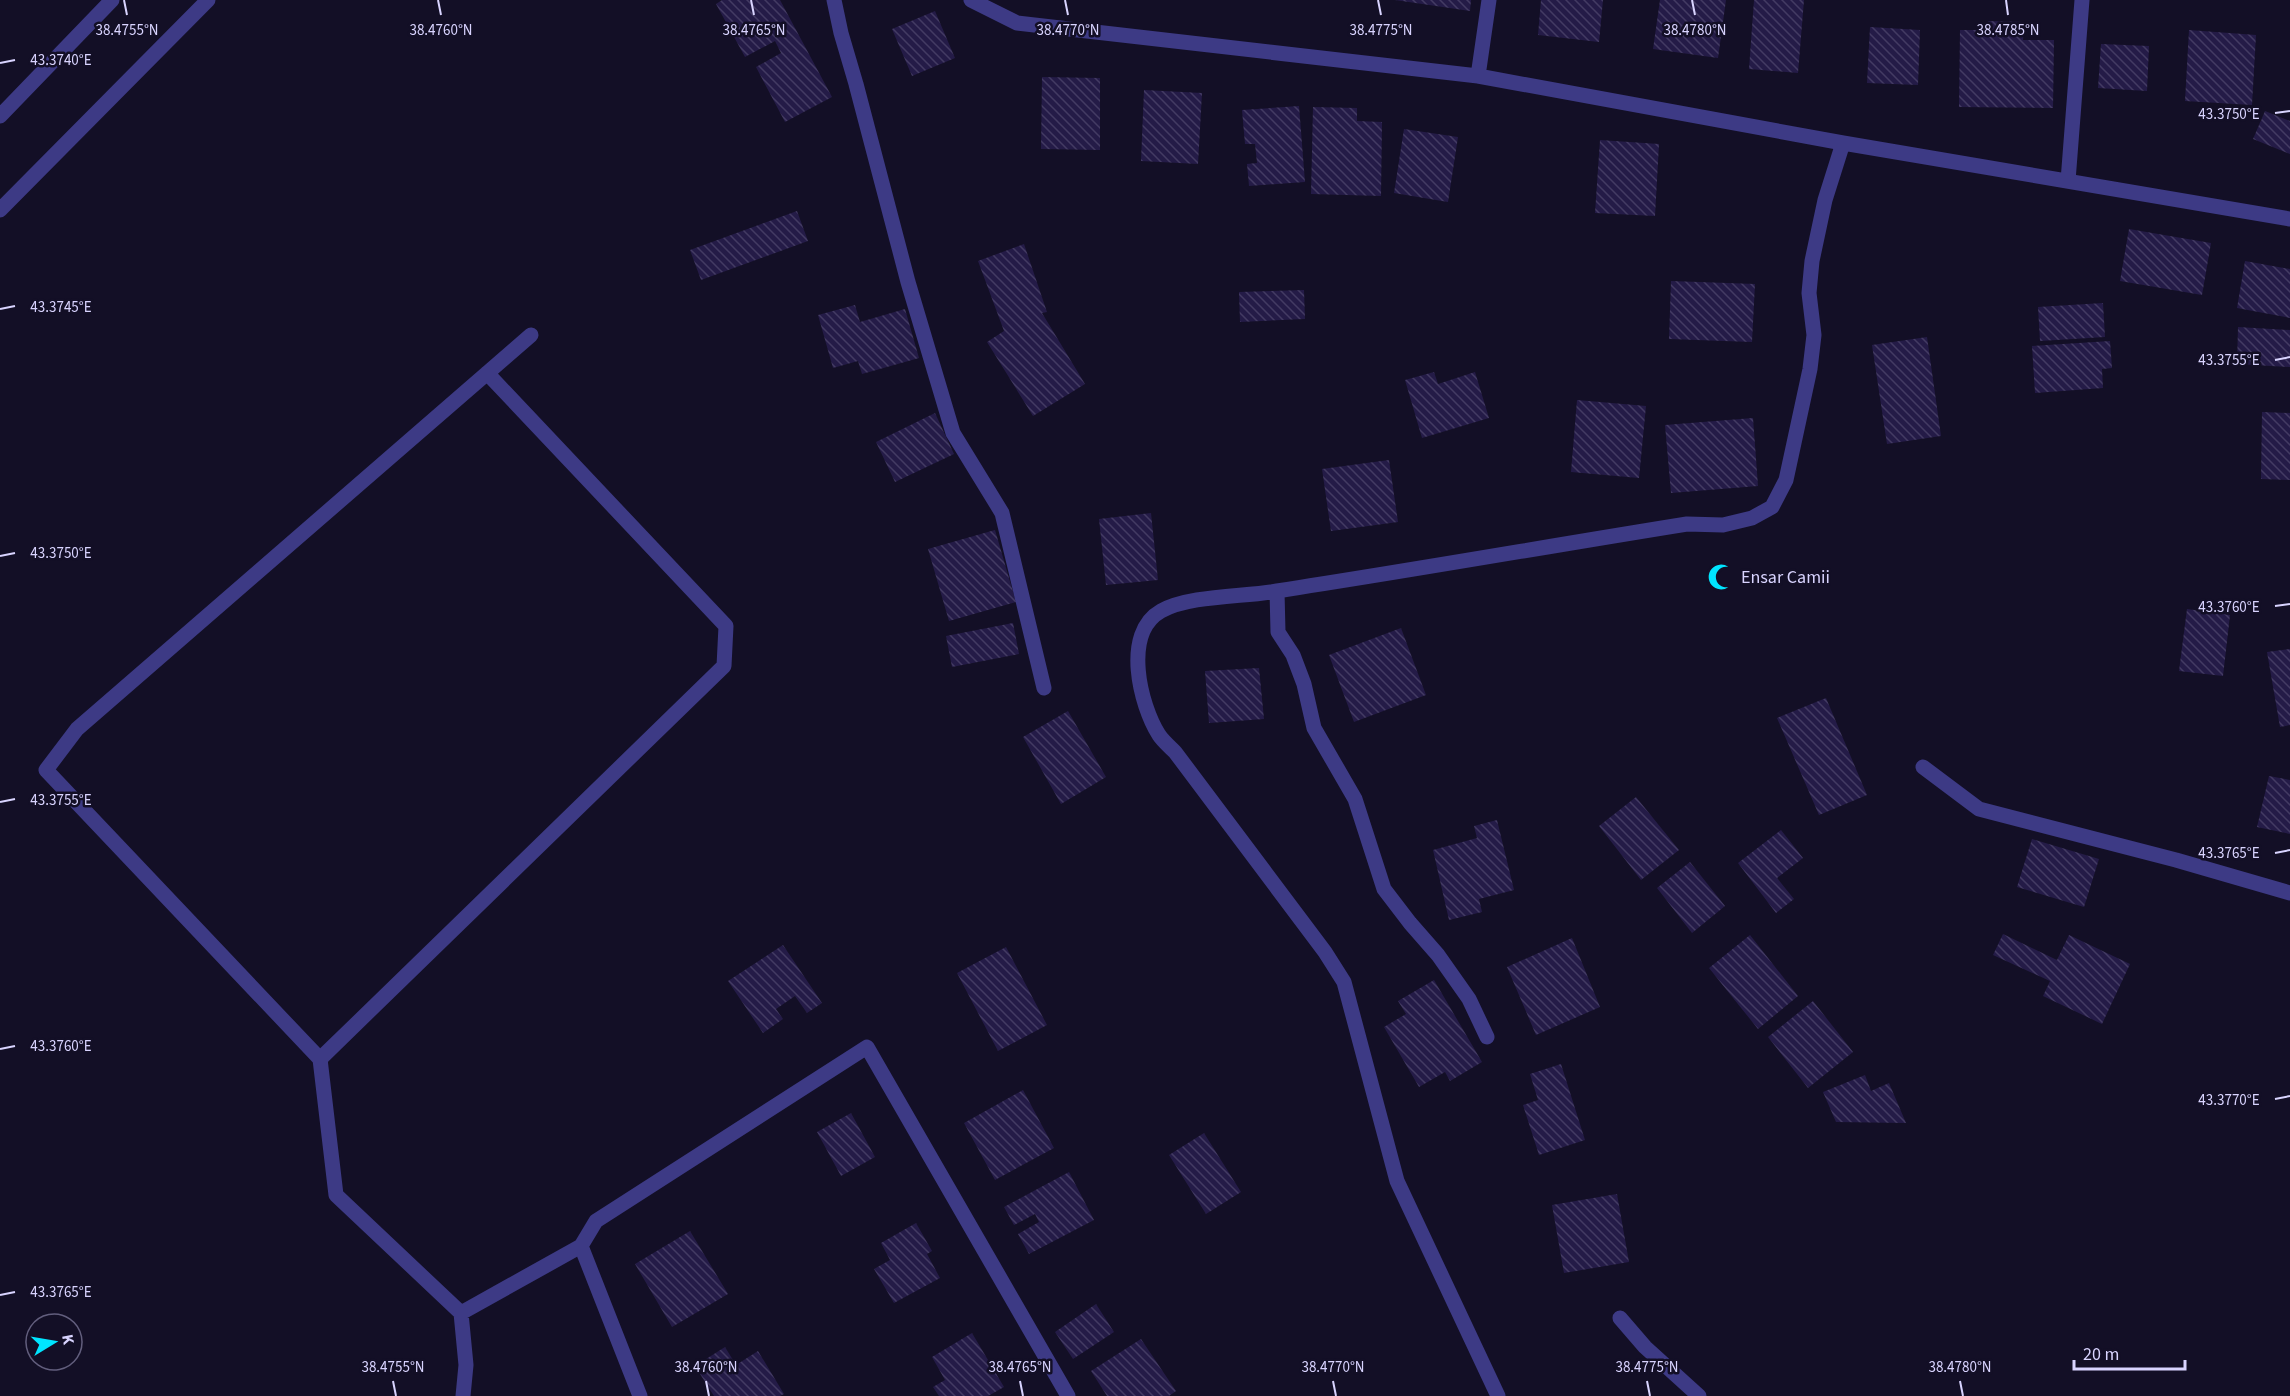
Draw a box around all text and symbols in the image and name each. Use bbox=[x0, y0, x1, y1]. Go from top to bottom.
text: 38.4755°N bbox=[95, 20, 159, 41]
text: 38.4760°N bbox=[409, 20, 473, 41]
text: 38.4765°N bbox=[722, 20, 786, 41]
text: 38.4770°N bbox=[1036, 20, 1100, 41]
text: 38.4775°N bbox=[1349, 20, 1413, 41]
text: 38.4780°N bbox=[1663, 20, 1727, 41]
text: 38.4785°N bbox=[1976, 20, 2040, 41]
text: 43.3740°E bbox=[30, 50, 92, 71]
text: 43.3750°E bbox=[2198, 104, 2260, 125]
text: 43.3745°E bbox=[30, 297, 92, 318]
text: 43.3755°E bbox=[2198, 350, 2260, 371]
text: 43.3750°E bbox=[30, 543, 92, 564]
mosque icon: Ensar Camii bbox=[1706, 562, 1736, 592]
place label: Ensar Camii bbox=[1741, 565, 1830, 590]
text: 43.3760°E bbox=[2198, 597, 2260, 618]
text: 43.3755°E bbox=[30, 790, 92, 811]
text: 43.3765°E bbox=[2198, 843, 2260, 864]
text: 43.3760°E bbox=[30, 1036, 92, 1057]
text: 43.3770°E bbox=[2198, 1090, 2260, 1111]
text: 43.3765°E bbox=[30, 1282, 92, 1303]
north arrow bbox=[24, 1312, 84, 1372]
text: K bbox=[56, 1332, 80, 1346]
scale bar bbox=[2074, 1333, 2185, 1371]
text: 20 m bbox=[2083, 1342, 2119, 1367]
text: 38.4755°N bbox=[361, 1357, 425, 1378]
text: 38.4760°N bbox=[674, 1357, 738, 1378]
text: 38.4765°N bbox=[988, 1357, 1052, 1378]
text: 38.4770°N bbox=[1301, 1357, 1365, 1378]
text: 38.4775°N bbox=[1615, 1357, 1679, 1378]
text: 38.4780°N bbox=[1928, 1357, 1992, 1378]

